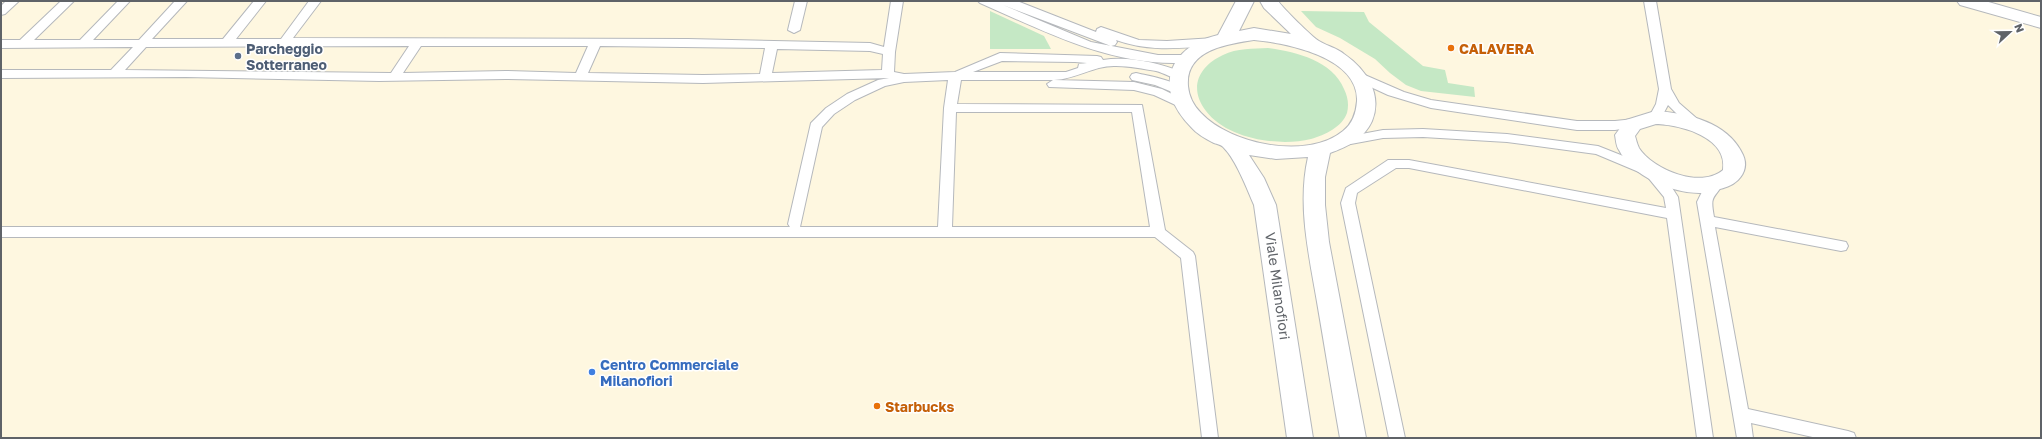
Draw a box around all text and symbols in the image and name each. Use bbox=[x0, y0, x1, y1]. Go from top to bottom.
north arrow bbox=[1990, 12, 2030, 52]
text: N bbox=[2012, 22, 2027, 34]
place label: Parcheggio Sotterraneo bbox=[246, 40, 327, 73]
place label: CALAVERA bbox=[1459, 40, 1534, 57]
marker: CALAVERA bbox=[1446, 43, 1456, 53]
marker: Parcheggio Sotterraneo bbox=[233, 51, 243, 61]
street label: Viale Milanofiori bbox=[1262, 231, 1294, 341]
place label: Centro Commerciale Milanofiori bbox=[600, 356, 739, 389]
marker: Centro Commerciale Milanofiori bbox=[587, 367, 597, 377]
place label: Starbucks bbox=[885, 398, 954, 415]
marker: Starbucks bbox=[872, 401, 882, 411]

